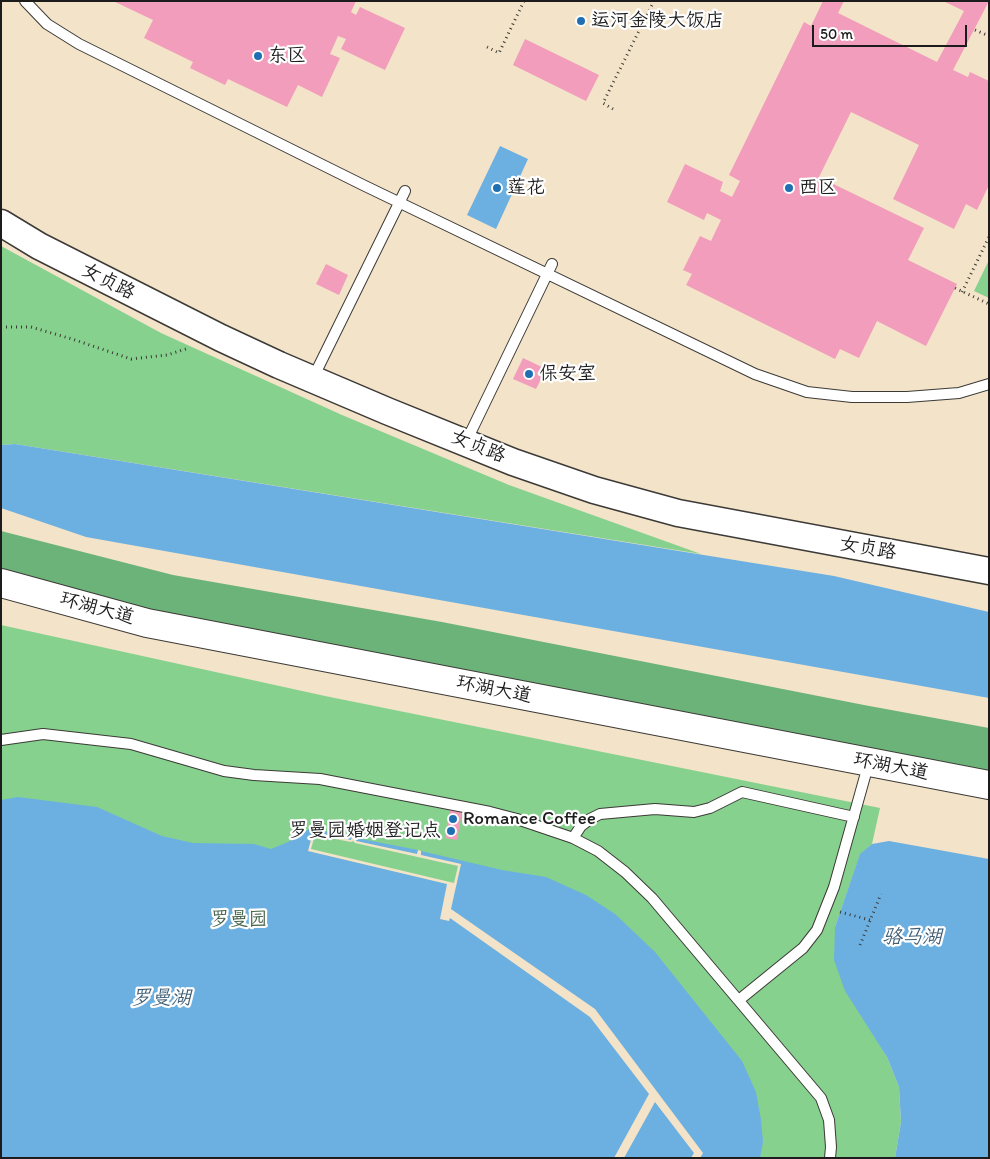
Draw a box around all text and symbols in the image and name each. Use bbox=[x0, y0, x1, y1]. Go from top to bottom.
place label: 运河金陵大饭店 bbox=[591, 10, 724, 32]
marker: 运河金陵大饭店 bbox=[575, 15, 587, 27]
scale bar bbox=[815, 15, 970, 47]
text: 50 m bbox=[820, 25, 853, 43]
place label: 东区 bbox=[268, 45, 306, 67]
marker: 东区 bbox=[252, 50, 264, 62]
place label: 莲花 bbox=[507, 177, 545, 199]
place label: 西区 bbox=[799, 177, 837, 199]
marker: 莲花 bbox=[491, 182, 503, 194]
marker: 西区 bbox=[783, 182, 795, 194]
street label: 女贞路 bbox=[77, 259, 139, 305]
place label: 保安室 bbox=[539, 363, 596, 385]
marker: 保安室 bbox=[523, 368, 535, 380]
street label: 女贞路 bbox=[447, 426, 509, 468]
street label: 女贞路 bbox=[838, 533, 898, 565]
street label: 环湖大道 bbox=[57, 588, 137, 630]
street label: 环湖大道 bbox=[455, 672, 533, 708]
street label: 环湖大道 bbox=[852, 749, 930, 785]
place label: Romance Coffee bbox=[463, 808, 596, 830]
marker: Romance Coffee bbox=[447, 813, 459, 825]
place label: 罗曼园婚姻登记点 bbox=[289, 820, 441, 842]
marker: 罗曼园婚姻登记点 bbox=[445, 825, 457, 837]
park label: 罗曼园 bbox=[211, 909, 267, 931]
water label: 骆马湖 bbox=[882, 926, 942, 950]
water label: 罗曼湖 bbox=[131, 987, 191, 1011]

